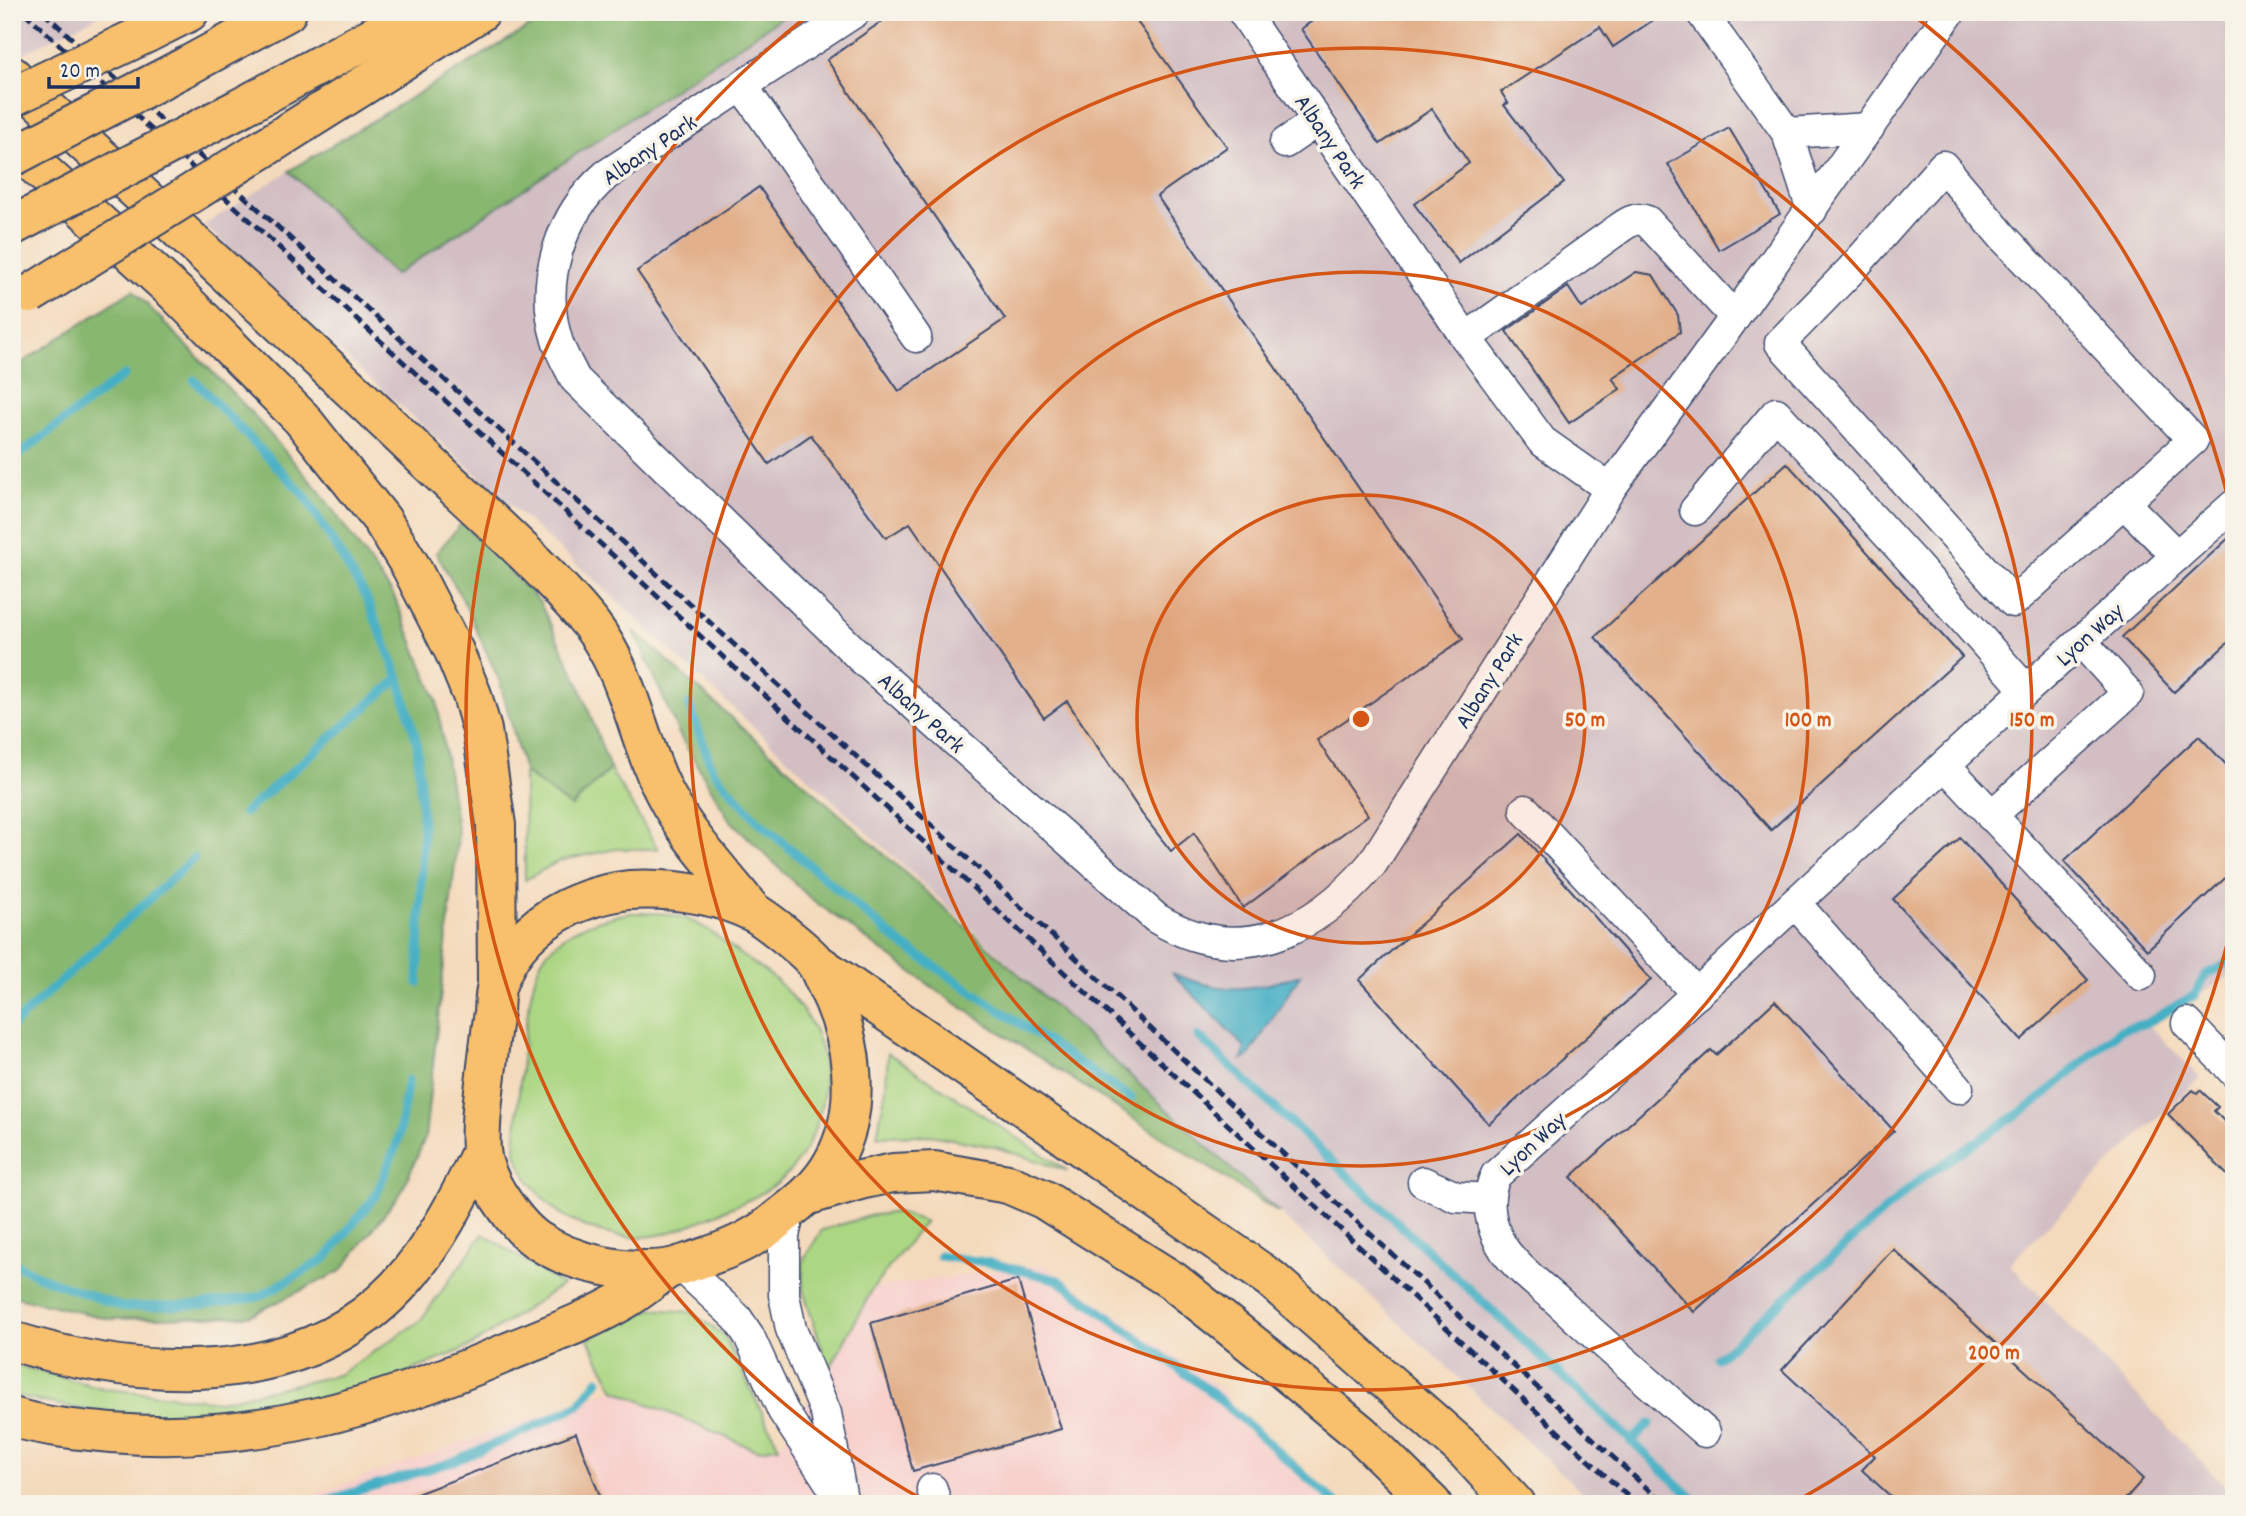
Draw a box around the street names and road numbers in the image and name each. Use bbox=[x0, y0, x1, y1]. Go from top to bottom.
street label: Albany Park bbox=[1284, 89, 1373, 197]
street label: Albany Park bbox=[597, 107, 705, 196]
street label: Lyon Way bbox=[2049, 595, 2134, 676]
street label: Albany Park bbox=[1448, 627, 1533, 736]
street label: Albany Park bbox=[869, 666, 971, 763]
street label: Lyon Way bbox=[1493, 1104, 1576, 1185]

